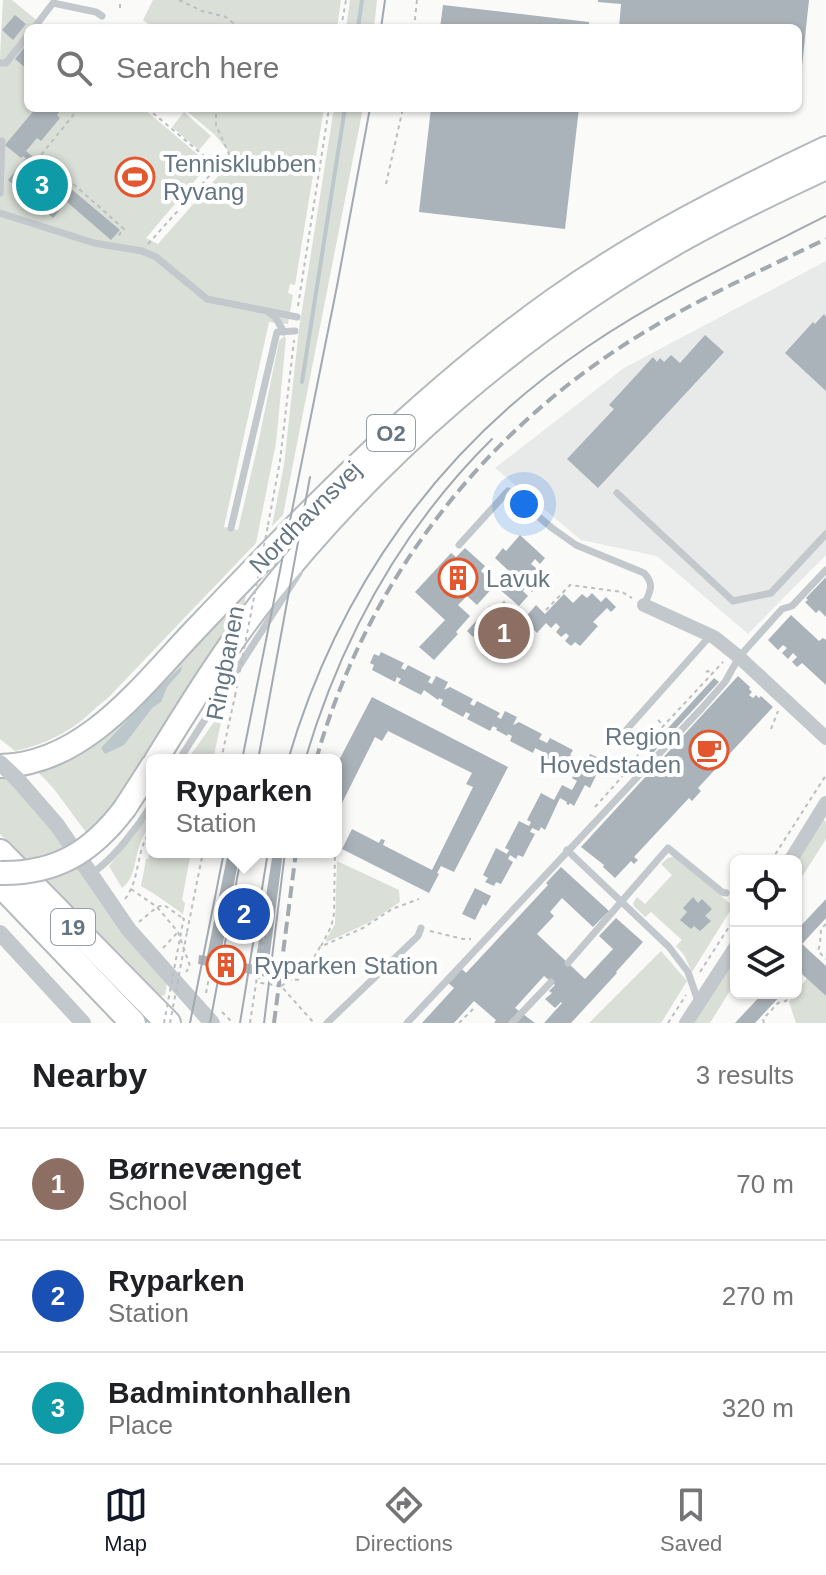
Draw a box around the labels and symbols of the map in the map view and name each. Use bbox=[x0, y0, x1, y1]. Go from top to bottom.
place label: Tennisklubben Ryvang bbox=[163, 150, 316, 205]
pin: 3 bbox=[16, 155, 68, 215]
sports icon: Tennisklubben Ryvang bbox=[114, 156, 156, 198]
road number: O2 bbox=[367, 415, 415, 451]
street label: Nordhavnsvej bbox=[244, 456, 366, 578]
your location bbox=[504, 484, 544, 524]
building icon: Lavuk bbox=[437, 557, 479, 599]
place label: Lavuk bbox=[486, 565, 551, 592]
street label: Ringbanen bbox=[201, 603, 249, 723]
pin: 1 bbox=[478, 603, 530, 663]
place label: Region Hovedstaden bbox=[540, 723, 681, 778]
cafe icon: Region Hovedstaden bbox=[688, 729, 730, 771]
pin: 2 bbox=[218, 884, 270, 944]
road number: 19 bbox=[51, 909, 95, 945]
building icon: Ryparken Station bbox=[205, 944, 247, 986]
place label: Ryparken Station bbox=[254, 952, 438, 979]

